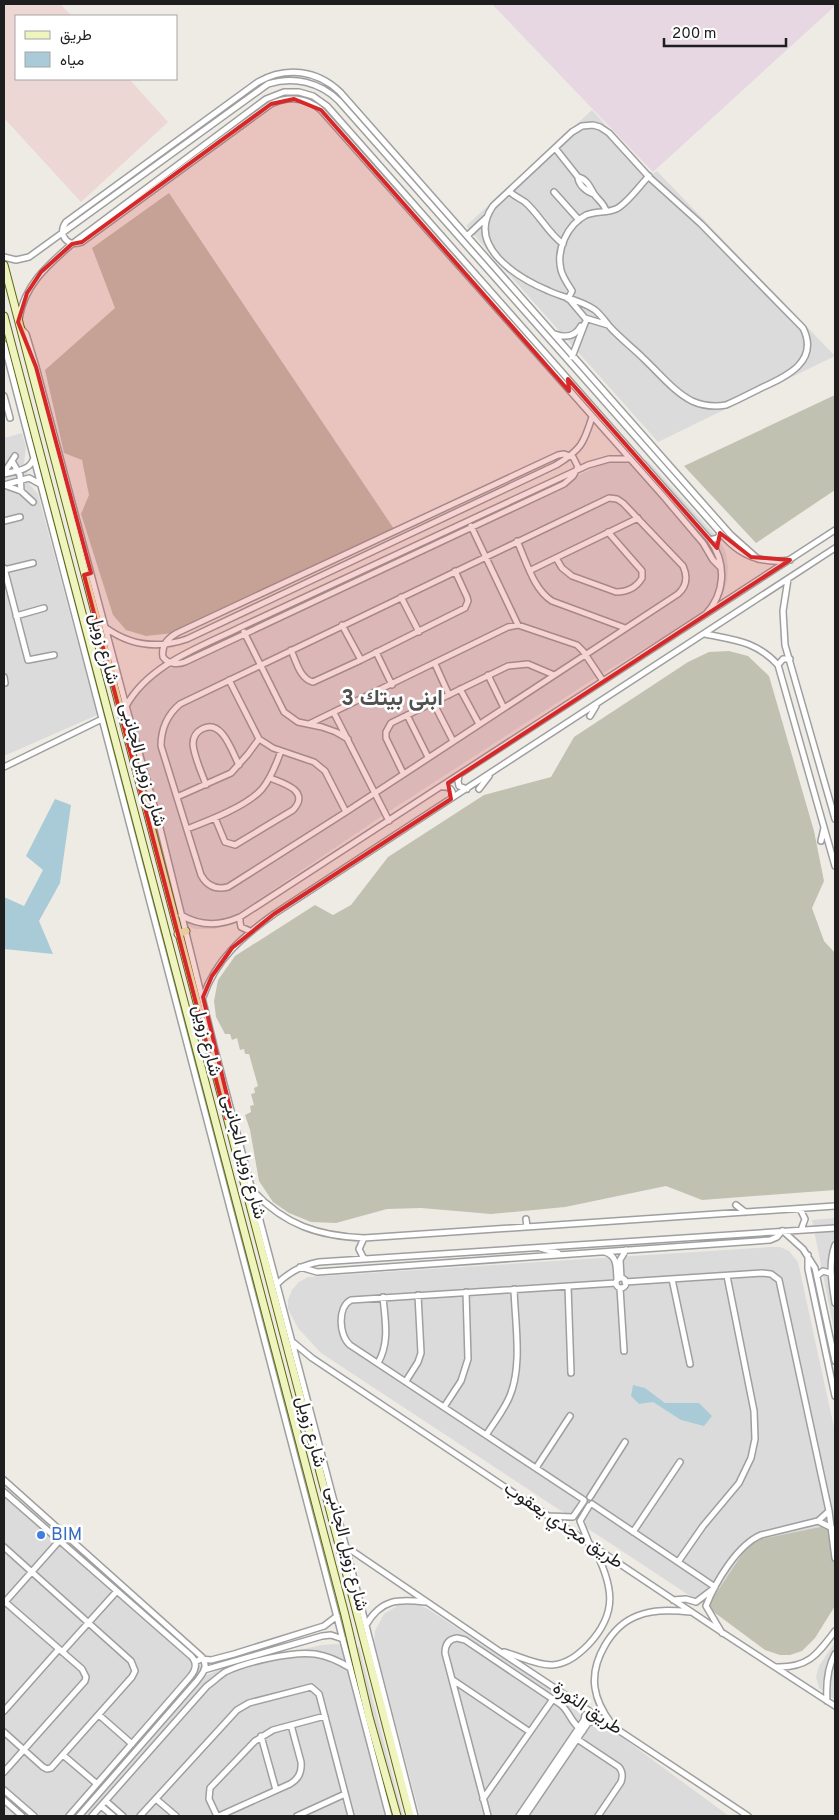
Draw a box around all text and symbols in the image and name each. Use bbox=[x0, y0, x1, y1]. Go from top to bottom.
legend bbox=[15, 15, 178, 80]
scale bar bbox=[664, 15, 786, 47]
text: 200 m bbox=[672, 25, 717, 44]
text: طريق bbox=[60, 27, 92, 46]
text: مياه bbox=[60, 52, 84, 71]
street label: شارع زويل bbox=[82, 611, 124, 687]
district label: ابنى بيتك 3 bbox=[341, 686, 443, 713]
street label: شارع زويل الجانبى bbox=[113, 700, 171, 830]
street label: شارع زويل bbox=[186, 1003, 226, 1079]
street label: شارع زويل الجانبى bbox=[215, 1092, 271, 1222]
street label: شارع زويل bbox=[289, 1394, 331, 1470]
street label: طريق مجدي يعقوب bbox=[498, 1477, 627, 1576]
street label: شارع زويل الجانبى bbox=[319, 1484, 373, 1614]
place label: BIM bbox=[51, 1524, 82, 1547]
marker: BIM bbox=[35, 1529, 47, 1541]
street label: طريق الثورة bbox=[548, 1677, 626, 1741]

